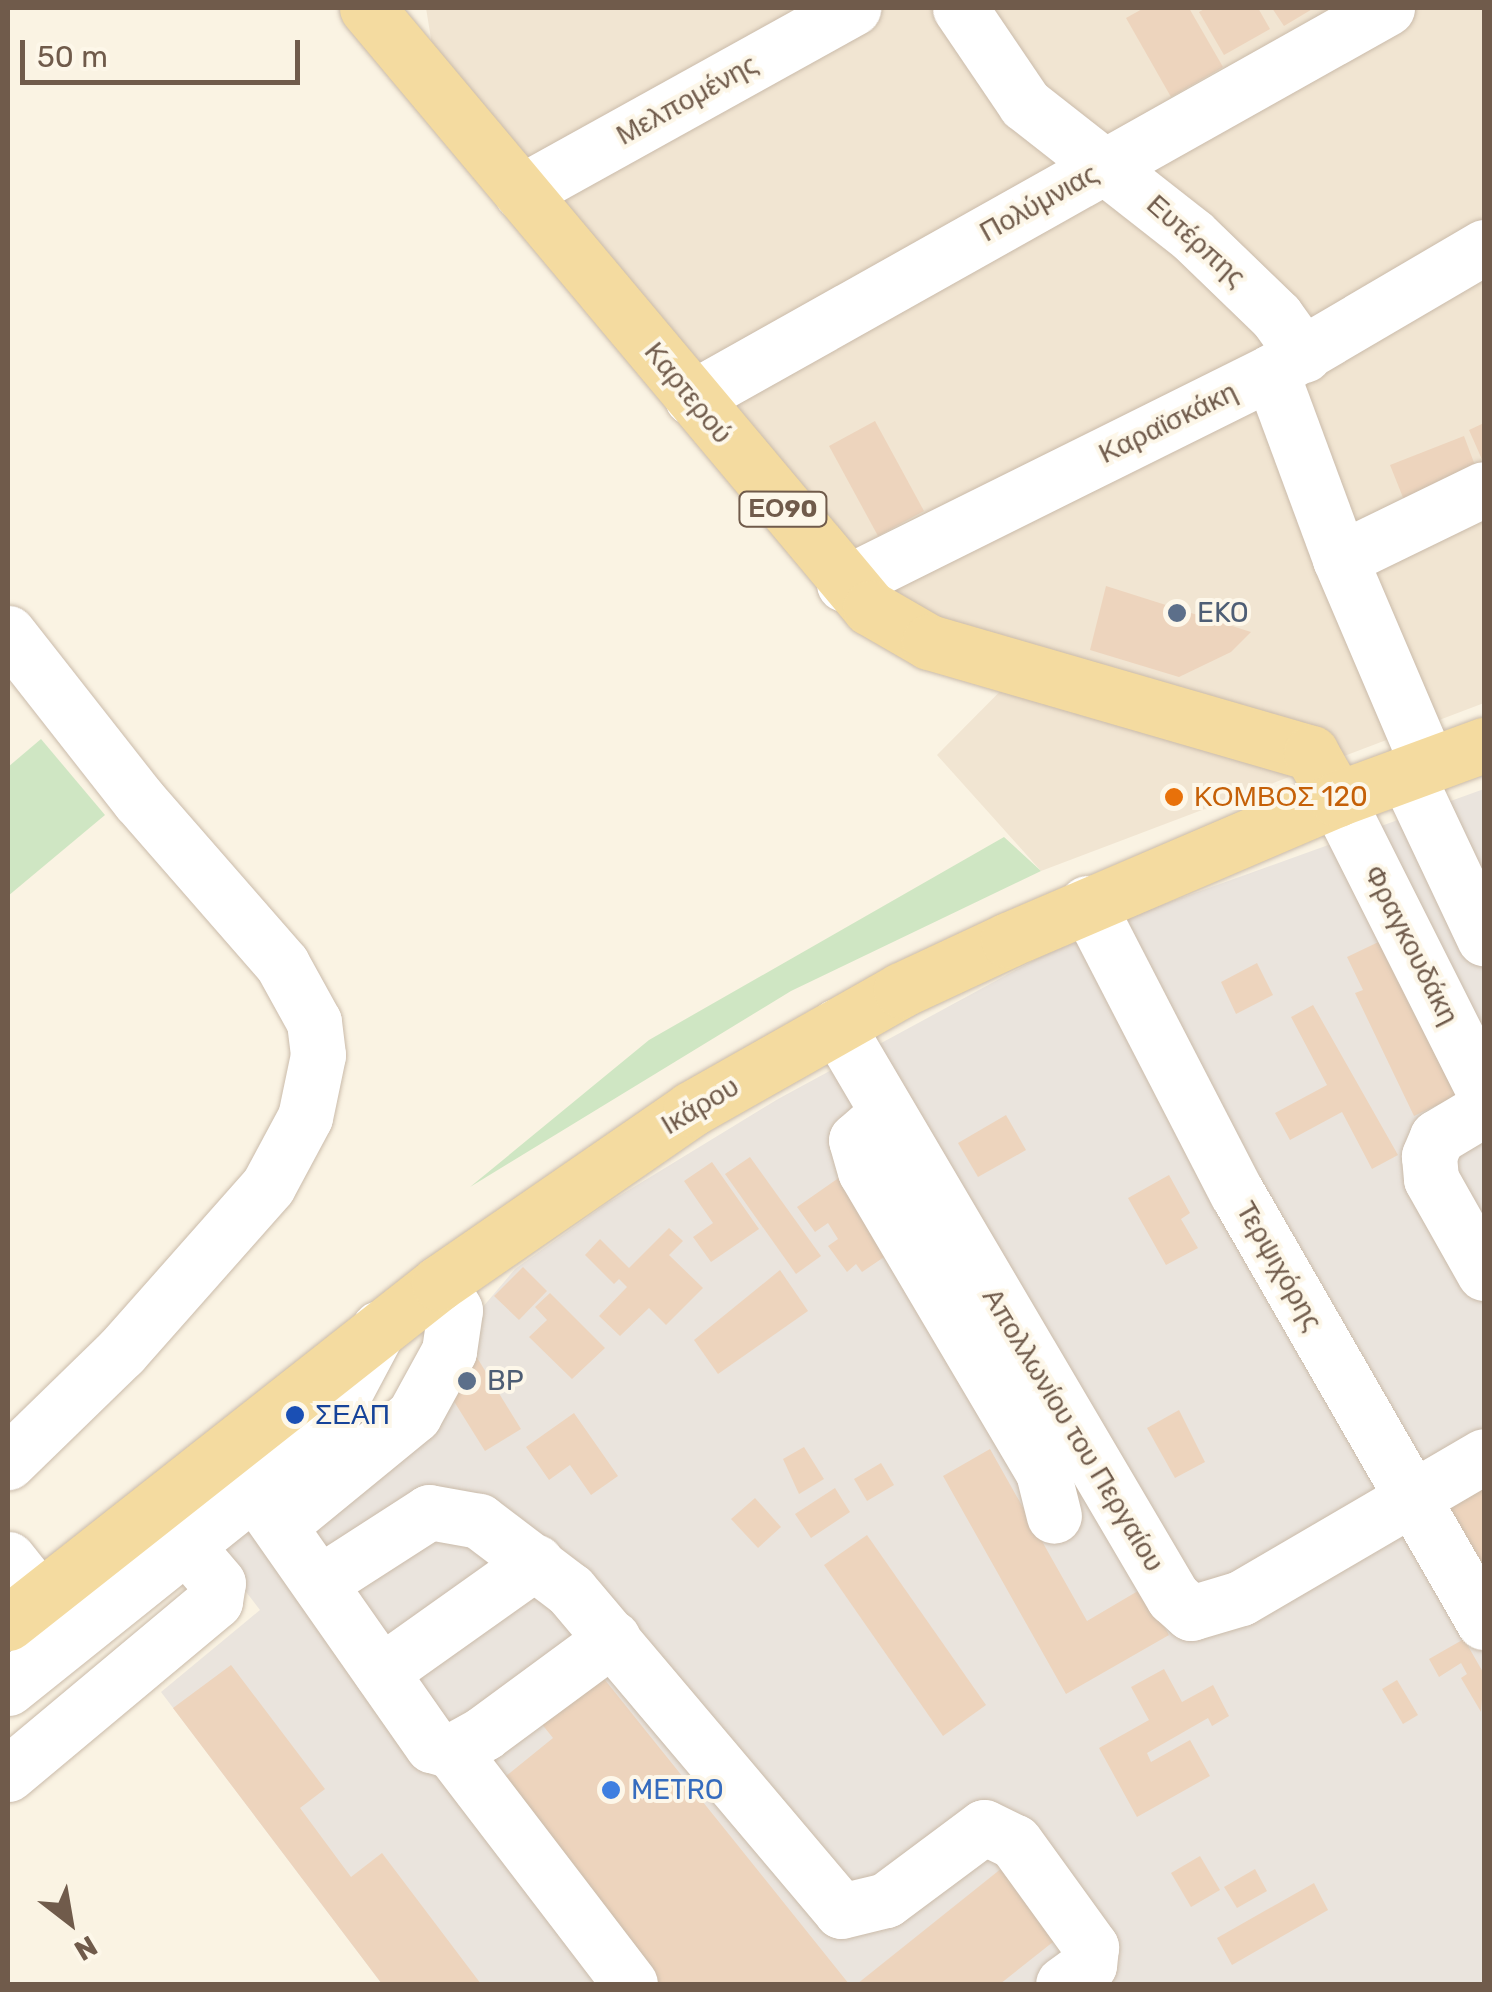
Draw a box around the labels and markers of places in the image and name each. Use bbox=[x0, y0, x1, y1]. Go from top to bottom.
place label: EKO bbox=[1197, 596, 1249, 630]
marker: EKO bbox=[1166, 602, 1188, 624]
place label: ΚΟΜΒΟΣ 120 bbox=[1194, 780, 1368, 814]
marker: ΚΟΜΒΟΣ 120 bbox=[1163, 786, 1185, 808]
place label: BP bbox=[487, 1364, 524, 1398]
marker: BP bbox=[456, 1370, 478, 1392]
place label: ΣΕΑΠ bbox=[315, 1398, 390, 1432]
marker: ΣΕΑΠ bbox=[284, 1404, 306, 1426]
place label: METRO bbox=[631, 1773, 724, 1807]
marker: METRO bbox=[600, 1779, 622, 1801]

